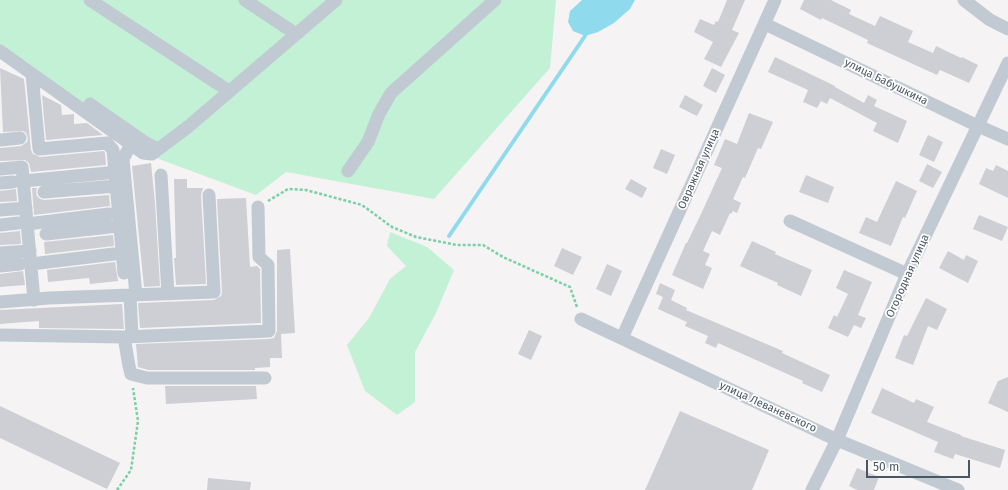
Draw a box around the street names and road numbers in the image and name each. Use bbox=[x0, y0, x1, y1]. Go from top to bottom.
street label: улица Бабушкина bbox=[842, 56, 930, 108]
street label: Овражная улица bbox=[675, 127, 723, 211]
street label: Огородная улица bbox=[884, 232, 932, 320]
street label: улица Леваневского bbox=[717, 379, 819, 435]

